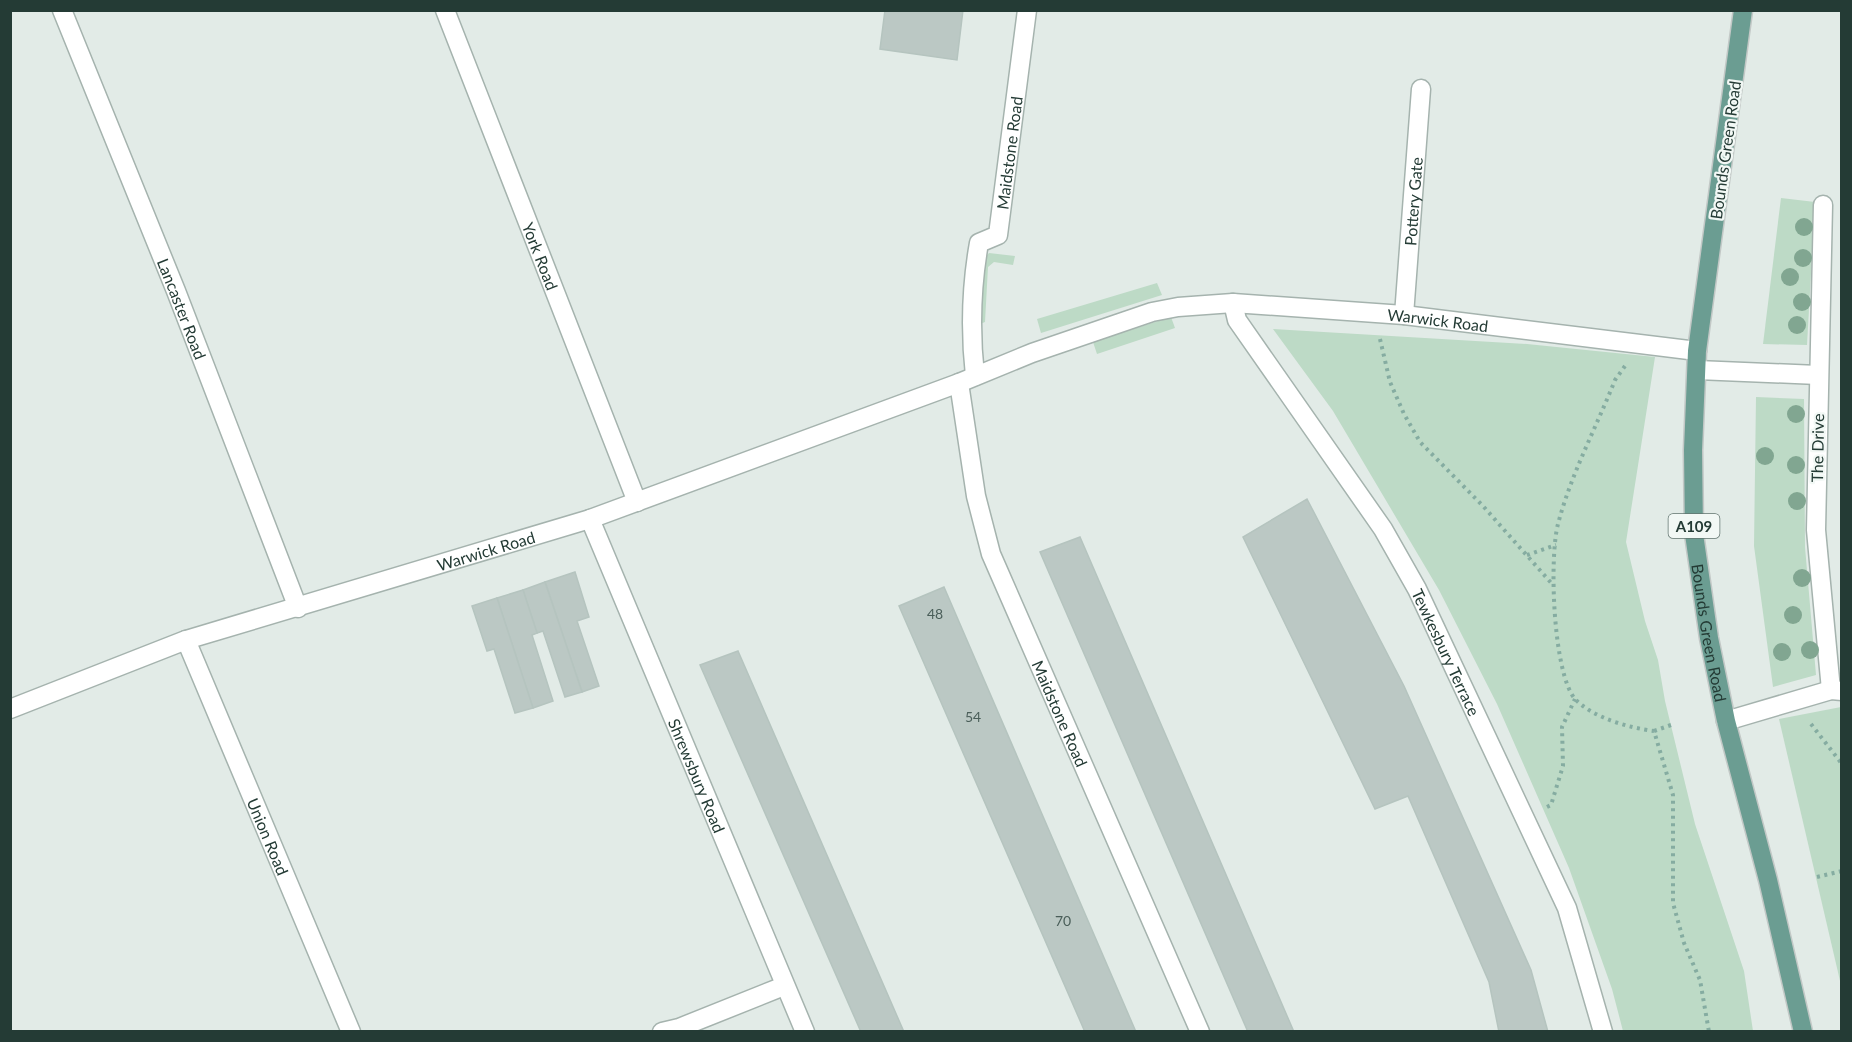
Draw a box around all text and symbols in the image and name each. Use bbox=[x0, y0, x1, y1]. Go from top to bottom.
street label: Bounds Green Road bbox=[1706, 80, 1744, 220]
street label: Maidstone Road bbox=[992, 95, 1025, 211]
street label: Pottery Gate bbox=[1400, 156, 1425, 246]
street label: York Road bbox=[519, 219, 563, 292]
street label: Lancaster Road bbox=[154, 255, 211, 362]
street label: Warwick Road bbox=[1387, 304, 1489, 335]
street label: The Drive bbox=[1807, 413, 1827, 483]
road number: A109 bbox=[1668, 514, 1720, 538]
street label: Warwick Road bbox=[435, 527, 537, 574]
street label: Bounds Green Road bbox=[1689, 562, 1731, 703]
street label: Tewkesbury Terrace bbox=[1409, 585, 1485, 719]
house number: 48 bbox=[927, 605, 943, 622]
street label: Maidstone Road bbox=[1029, 657, 1092, 769]
house number: 54 bbox=[965, 708, 981, 725]
street label: Shrewsbury Road bbox=[665, 715, 730, 835]
street label: Union Road bbox=[244, 795, 293, 878]
house number: 70 bbox=[1055, 912, 1071, 929]

